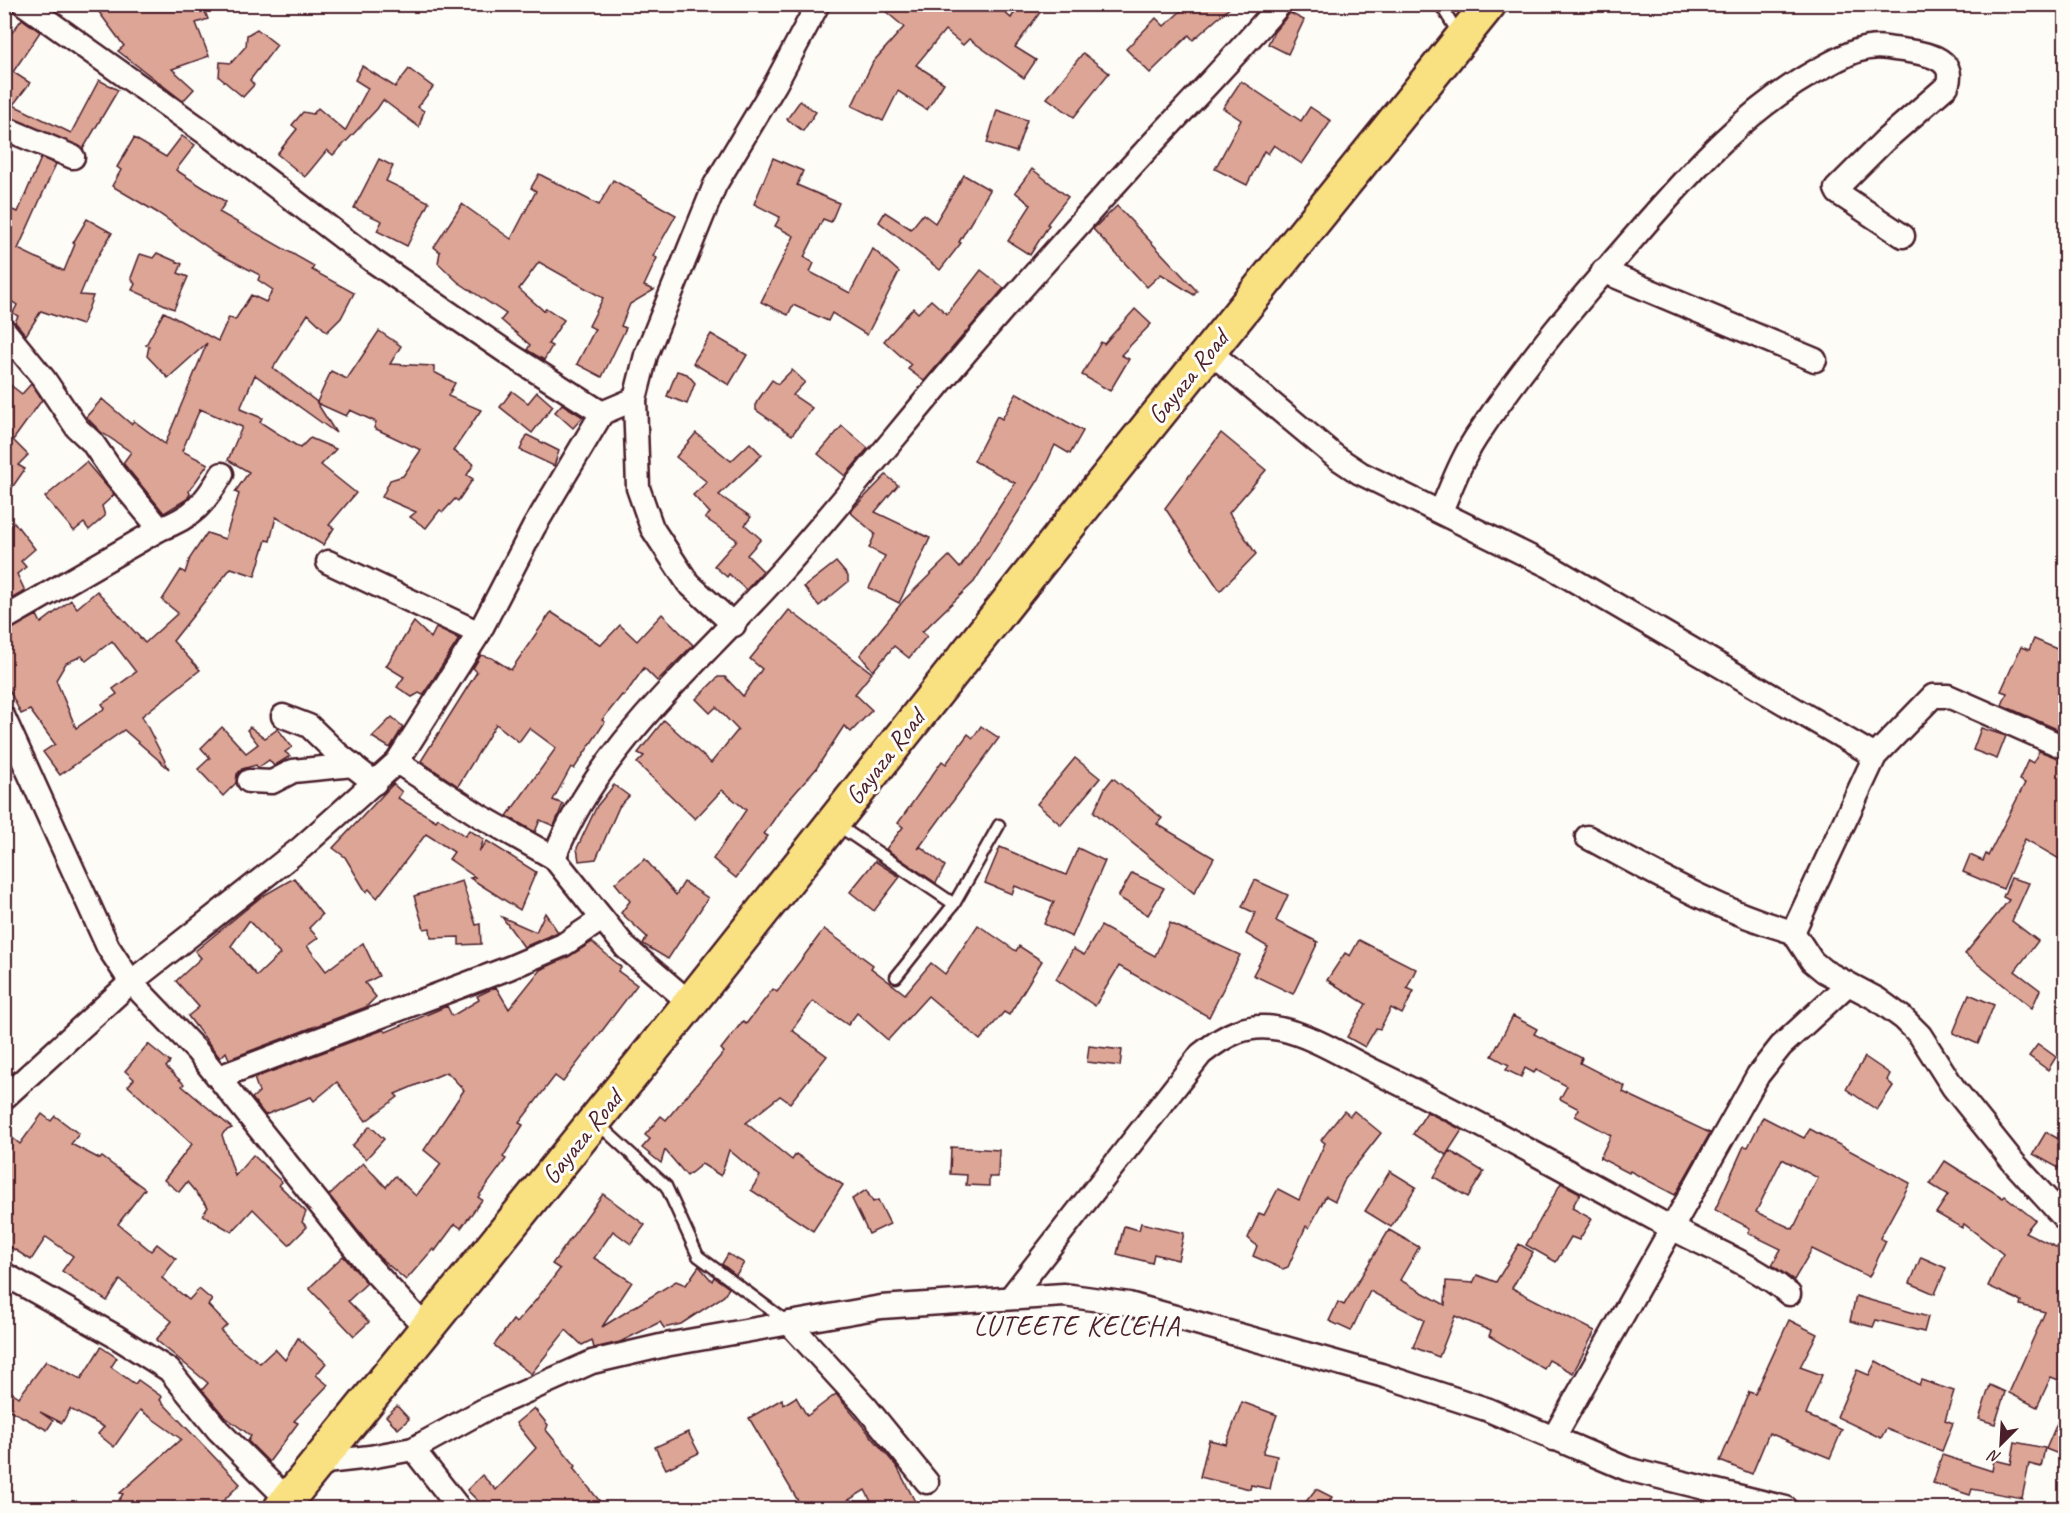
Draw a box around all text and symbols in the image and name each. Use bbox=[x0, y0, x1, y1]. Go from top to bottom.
street label: Gayaza Road bbox=[1140, 320, 1238, 431]
street label: Gayaza Road bbox=[838, 700, 935, 811]
street label: Gayaza Road bbox=[534, 1080, 632, 1191]
district label: LUTEETE KELEHA bbox=[974, 1308, 1181, 1343]
north arrow bbox=[1971, 1414, 2031, 1474]
text: N bbox=[1984, 1444, 2004, 1468]

